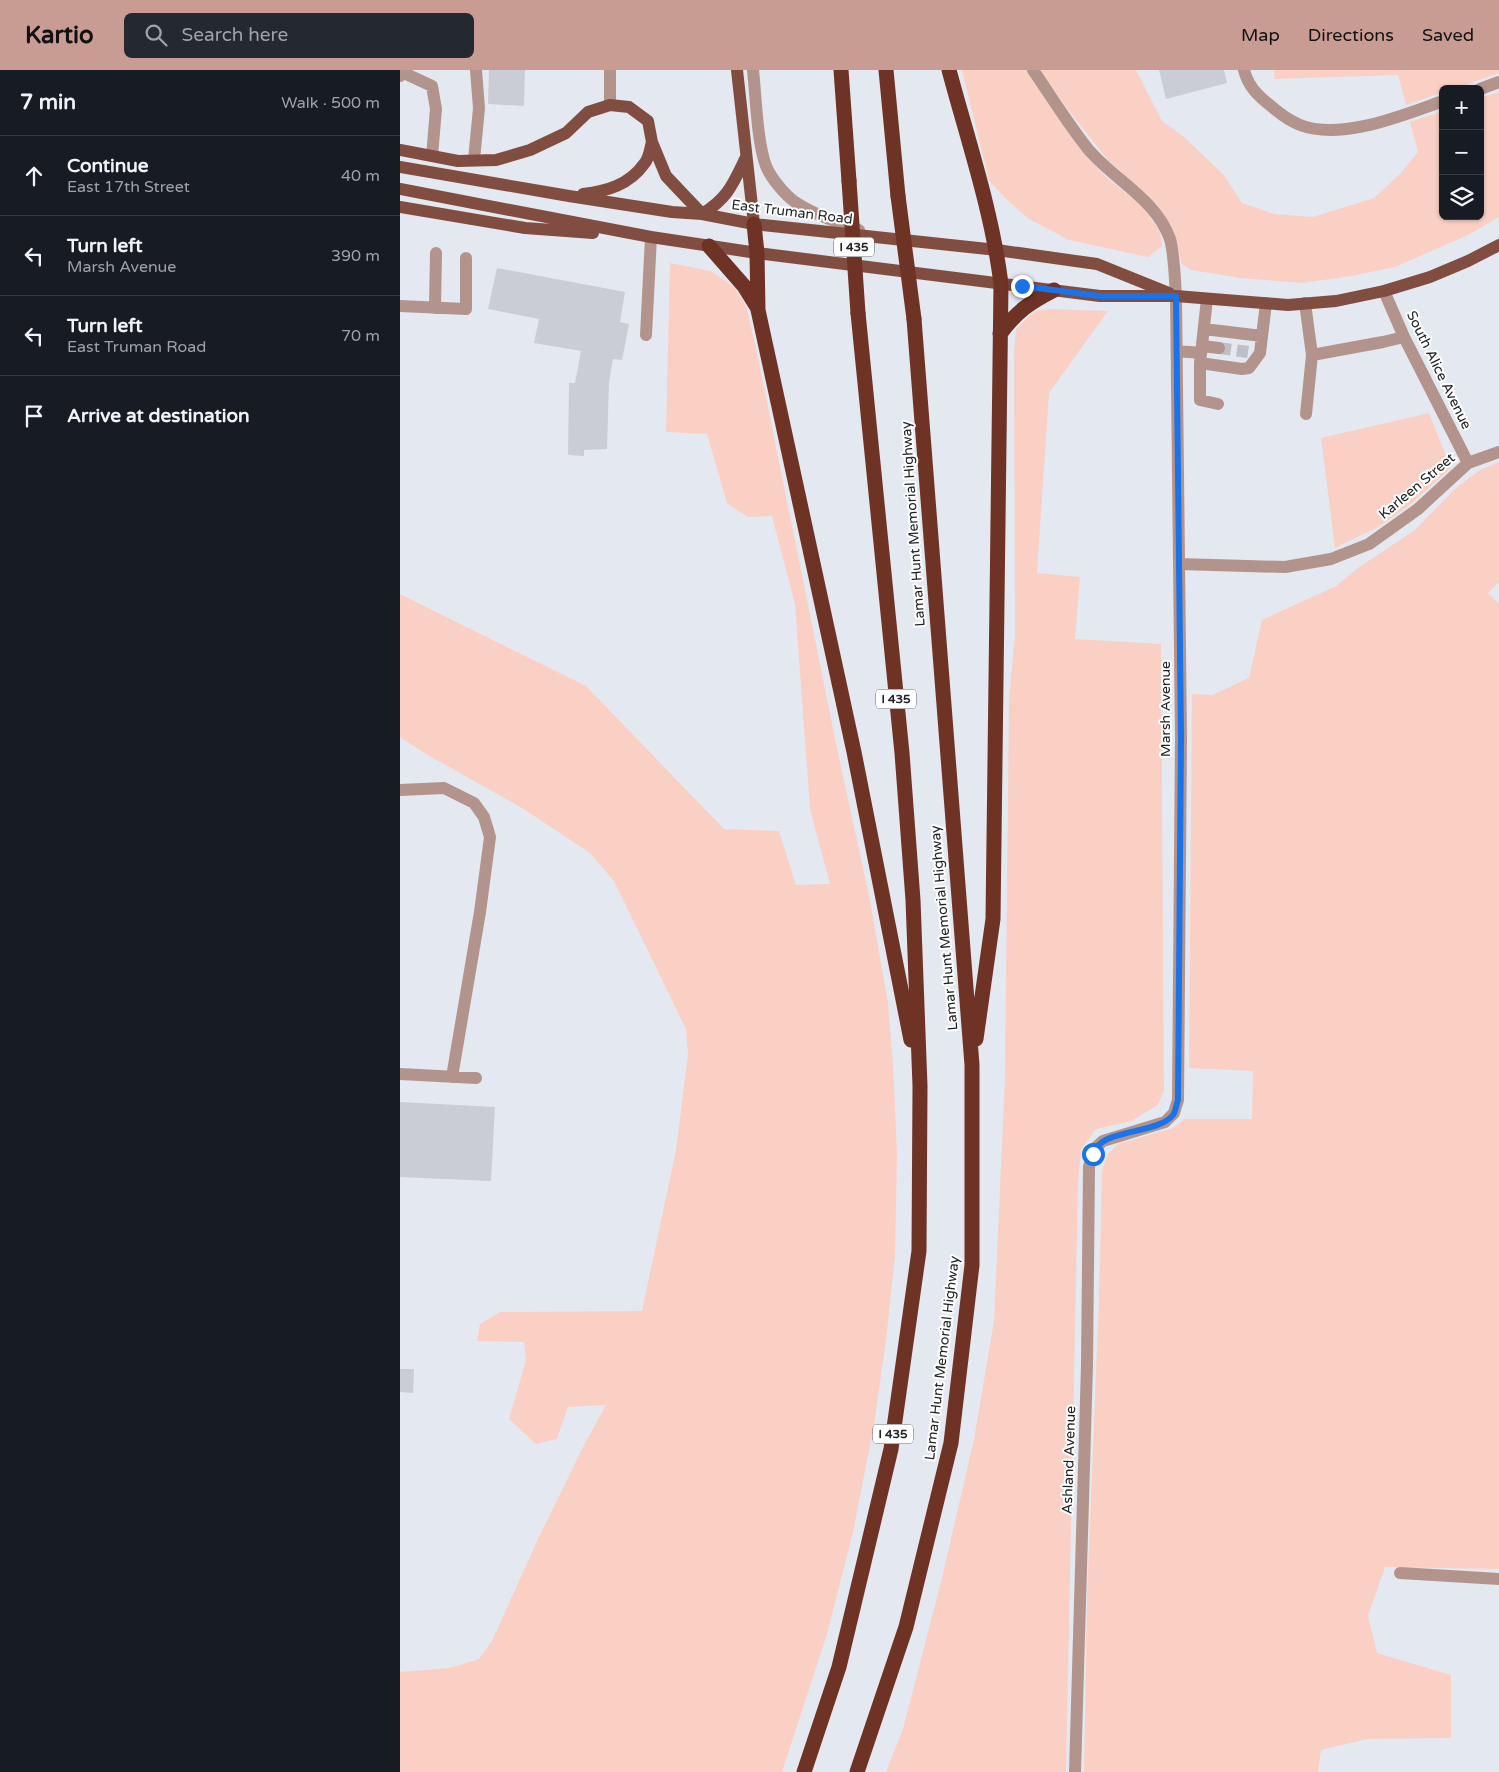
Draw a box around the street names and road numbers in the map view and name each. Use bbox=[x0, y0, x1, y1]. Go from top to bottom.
street label: East Truman Road bbox=[730, 196, 854, 228]
road number: I 435 bbox=[834, 238, 874, 256]
street label: South Alice Avenue bbox=[1403, 308, 1475, 432]
street label: Lamar Hunt Memorial Highway bbox=[897, 420, 929, 627]
street label: Karleen Street bbox=[1375, 449, 1459, 523]
street label: Marsh Avenue bbox=[1157, 661, 1174, 757]
road number: I 435 bbox=[876, 690, 916, 708]
street label: Lamar Hunt Memorial Highway bbox=[927, 824, 961, 1031]
street label: Lamar Hunt Memorial Highway bbox=[921, 1254, 963, 1461]
street label: Ashland Avenue bbox=[1059, 1406, 1079, 1514]
road number: I 435 bbox=[873, 1425, 913, 1444]

